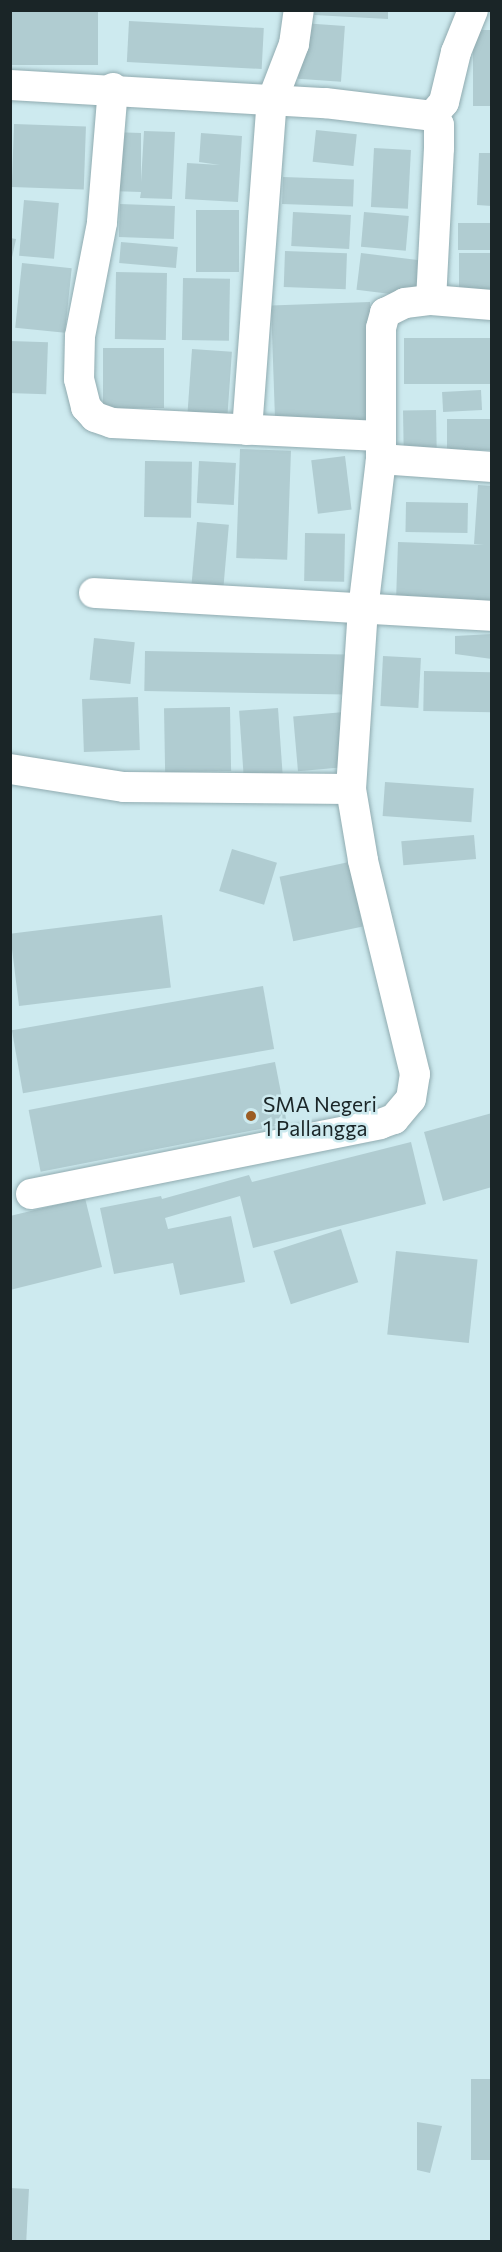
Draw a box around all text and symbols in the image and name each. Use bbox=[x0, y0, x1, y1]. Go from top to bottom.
place label: SMA Negeri 1 Pallangga bbox=[263, 1091, 377, 1141]
marker: SMA Negeri 1 Pallangga bbox=[244, 1109, 258, 1123]

